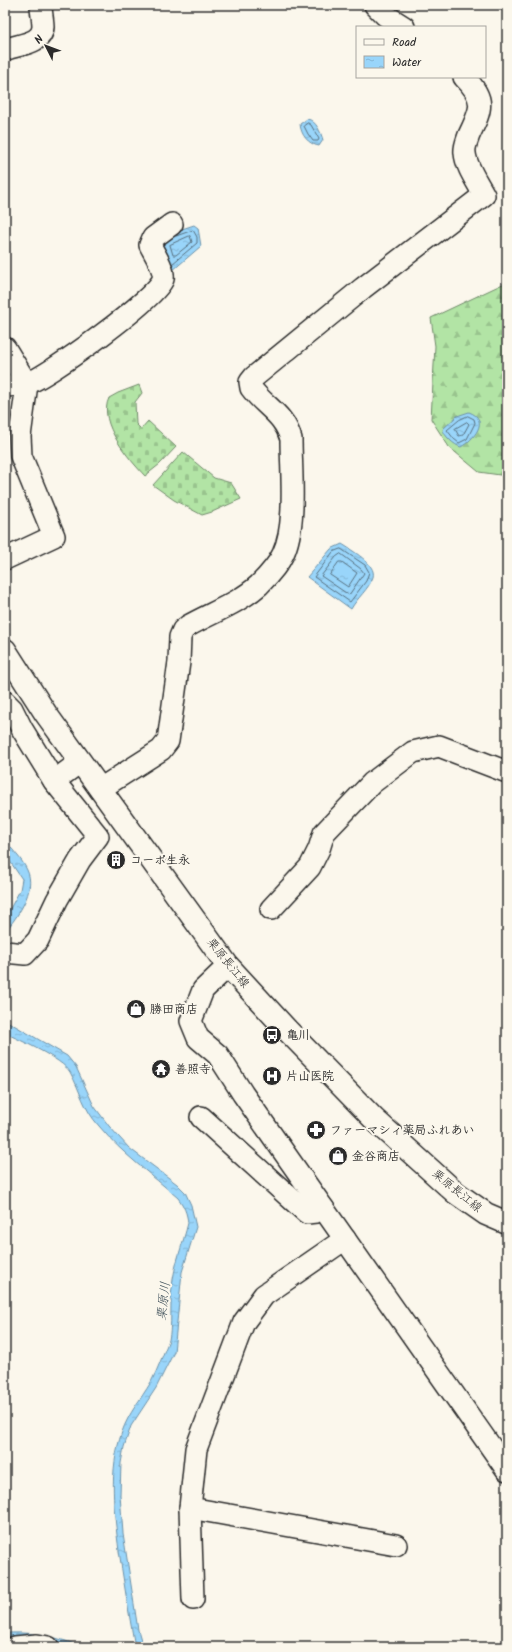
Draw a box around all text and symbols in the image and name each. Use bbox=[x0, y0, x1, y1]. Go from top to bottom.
north arrow bbox=[26, 26, 66, 66]
legend bbox=[356, 26, 486, 78]
text: N bbox=[30, 31, 48, 49]
text: Road bbox=[392, 33, 417, 52]
text: Water bbox=[392, 53, 422, 72]
building icon: コーポ生永 bbox=[105, 849, 127, 871]
place label: コーポ生永 bbox=[130, 851, 190, 870]
street label: 栗原長江線 bbox=[202, 934, 254, 992]
shop icon: 勝田商店 bbox=[125, 998, 147, 1020]
place label: 勝田商店 bbox=[150, 1000, 198, 1019]
bus stop icon: 亀川 bbox=[261, 1024, 283, 1046]
place label: 亀川 bbox=[286, 1026, 310, 1045]
temple icon: 善照寺 bbox=[150, 1058, 172, 1080]
place label: 善照寺 bbox=[175, 1060, 211, 1079]
hospital icon: 片山医院 bbox=[261, 1065, 283, 1087]
place label: 片山医院 bbox=[286, 1067, 334, 1086]
pharmacy icon: ファーマシィ薬局ふれあい bbox=[305, 1119, 327, 1141]
place label: ファーマシィ薬局ふれあい bbox=[330, 1121, 474, 1140]
shop icon: 金谷商店 bbox=[327, 1145, 349, 1167]
place label: 金谷商店 bbox=[352, 1147, 400, 1166]
street label: 栗原長江線 bbox=[428, 1165, 486, 1217]
water label: 栗原川 bbox=[152, 1281, 176, 1321]

